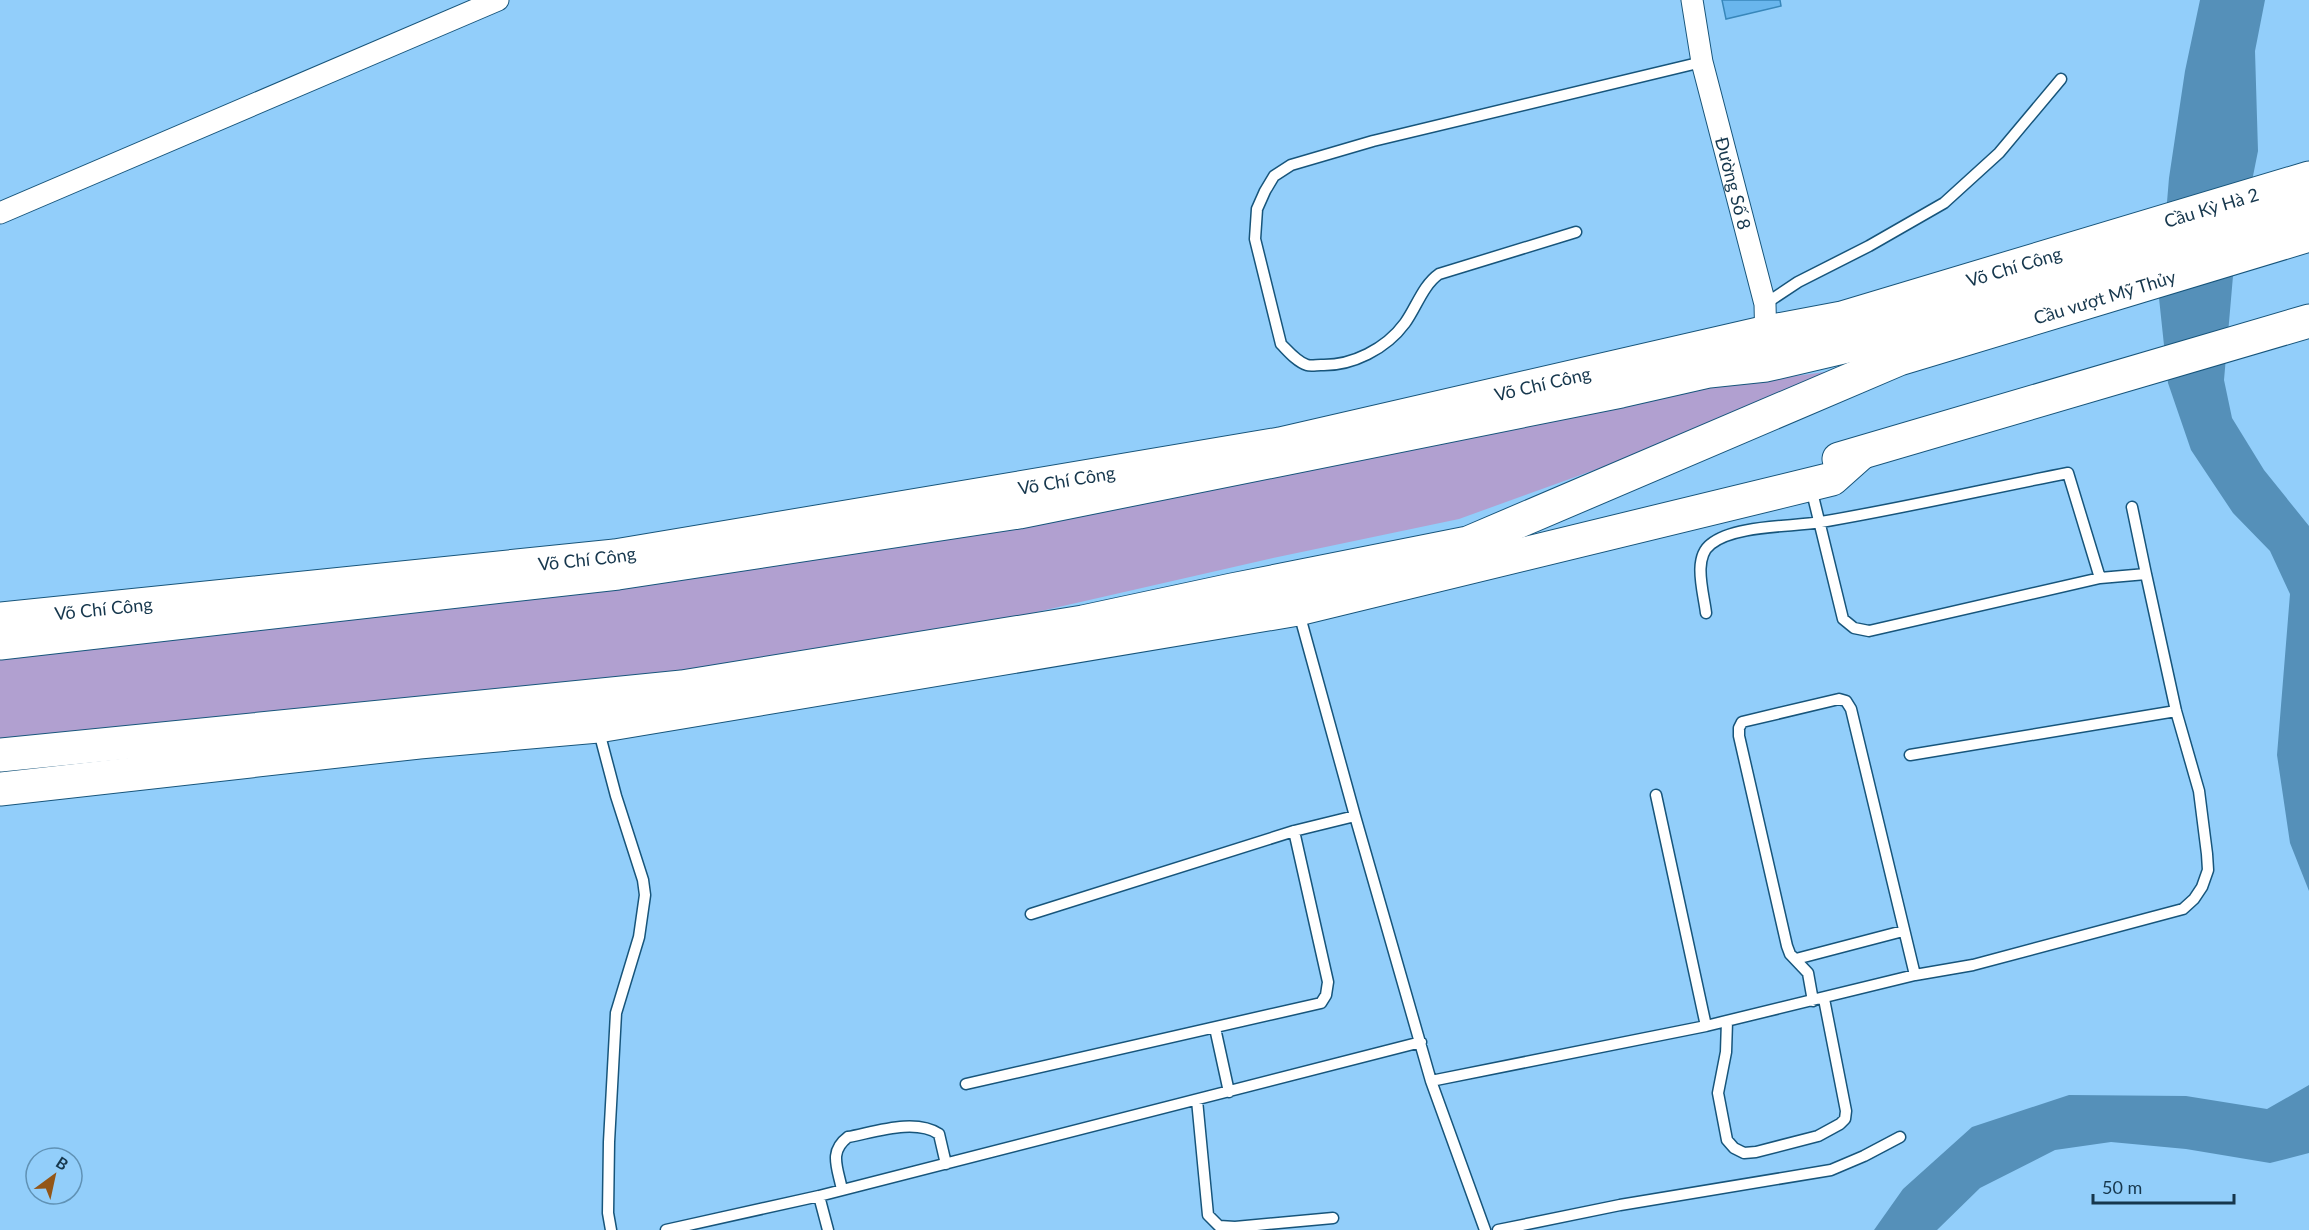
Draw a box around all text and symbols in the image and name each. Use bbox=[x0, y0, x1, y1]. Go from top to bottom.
street label: Đường Số 8 bbox=[1711, 134, 1756, 232]
street label: Cầu Kỳ Hà 2 bbox=[2161, 183, 2261, 232]
street label: Võ Chí Công bbox=[1964, 242, 2064, 291]
street label: Cầu vượt Mỹ Thủy bbox=[2031, 265, 2179, 329]
street label: Võ Chí Công bbox=[1492, 362, 1593, 405]
street label: Võ Chí Công bbox=[1016, 461, 1117, 499]
street label: Võ Chí Công bbox=[537, 542, 637, 575]
street label: Võ Chí Công bbox=[53, 592, 153, 624]
north arrow bbox=[24, 1146, 84, 1206]
text: B bbox=[53, 1152, 72, 1174]
scale bar bbox=[2093, 1167, 2234, 1205]
text: 50 m bbox=[2102, 1176, 2142, 1198]

